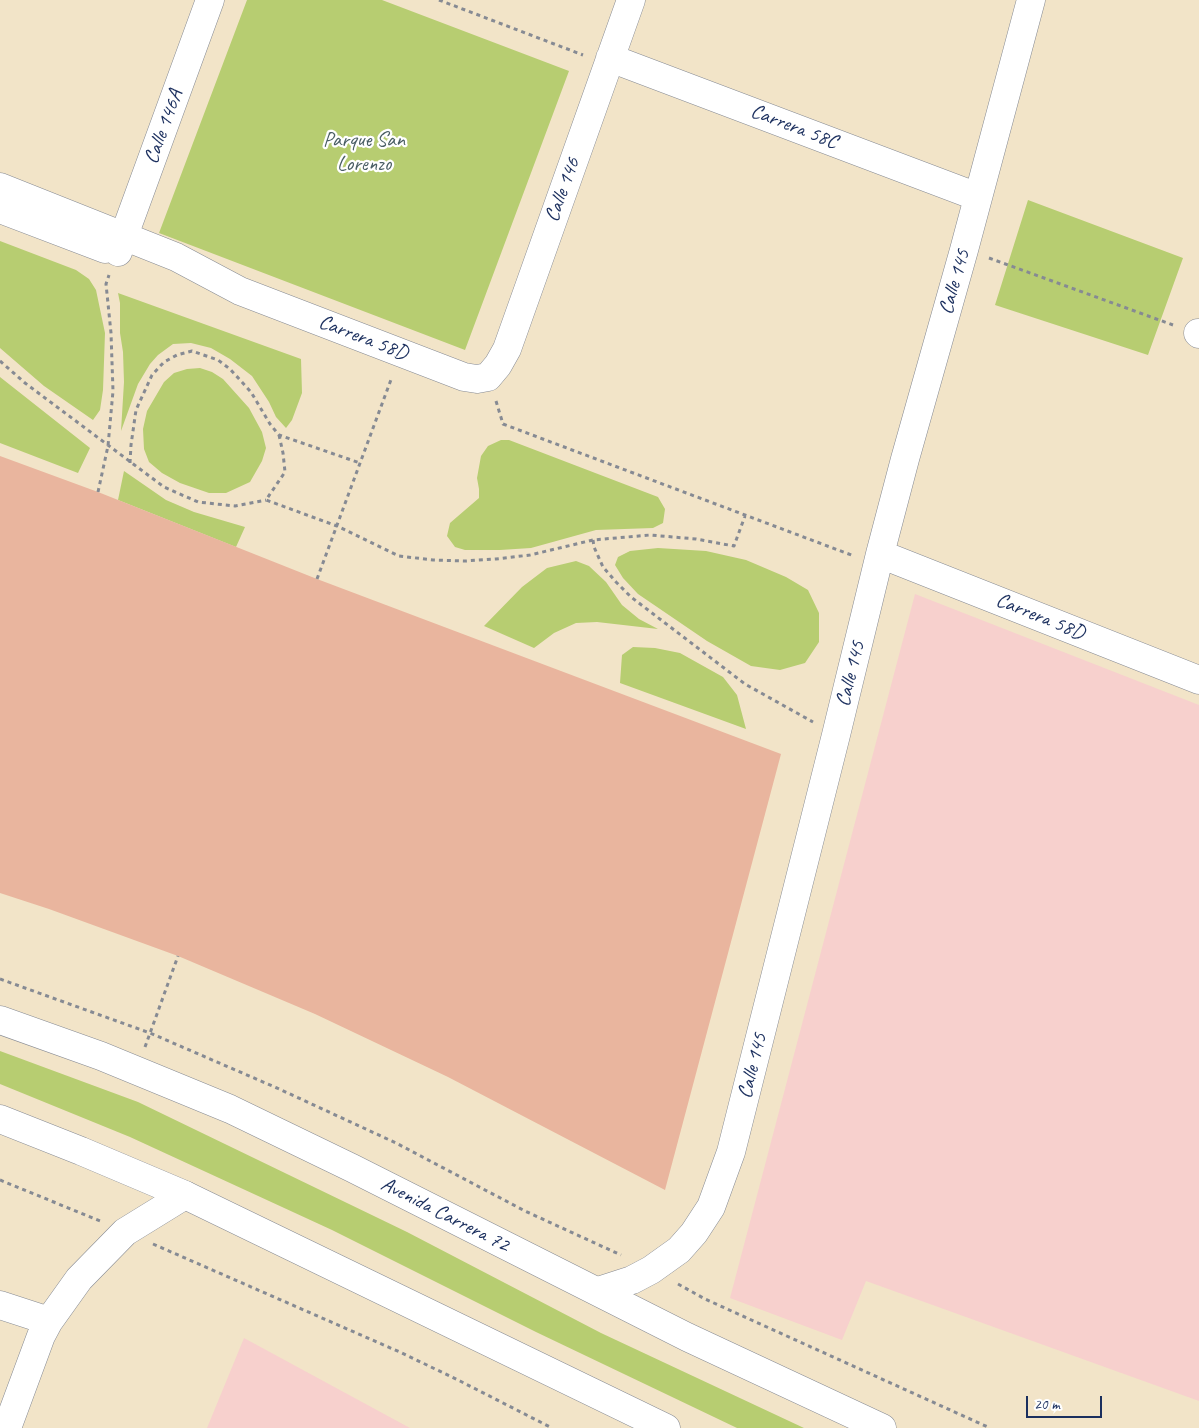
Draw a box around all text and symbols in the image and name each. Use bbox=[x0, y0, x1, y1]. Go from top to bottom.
street label: Calle 146A bbox=[139, 87, 189, 167]
street label: Carrera 58C bbox=[747, 99, 841, 155]
park label: Parque San Lorenzo bbox=[323, 127, 405, 177]
street label: Calle 146 bbox=[540, 154, 586, 226]
street label: Calle 145 bbox=[934, 247, 976, 317]
street label: Carrera 58D bbox=[315, 310, 411, 366]
street label: Carrera 58D bbox=[992, 588, 1088, 646]
street label: Calle 145 bbox=[831, 639, 871, 709]
street label: Calle 145 bbox=[733, 1031, 773, 1101]
street label: Avenida Carrera 72 bbox=[377, 1172, 513, 1258]
scale bar bbox=[1029, 1386, 1105, 1418]
text: 20 m bbox=[1034, 1395, 1060, 1414]

